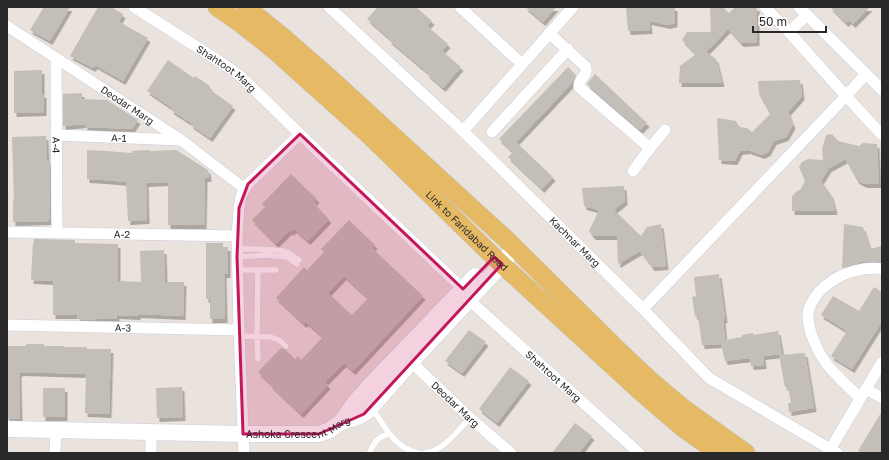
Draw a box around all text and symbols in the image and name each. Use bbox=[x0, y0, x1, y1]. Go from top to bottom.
scale bar bbox=[753, 8, 826, 34]
text: 50 m bbox=[759, 14, 787, 29]
street label: Shahtoot Marg bbox=[195, 42, 259, 94]
street label: Deodar Marg bbox=[99, 83, 156, 127]
street label: A-1 bbox=[111, 131, 127, 144]
street label: A-4 bbox=[50, 137, 63, 153]
street label: Link to Faridabad Road bbox=[424, 188, 511, 273]
street label: Kachnar Marg bbox=[547, 214, 603, 269]
street label: A-2 bbox=[114, 228, 130, 240]
street label: A-3 bbox=[115, 321, 131, 334]
street label: Shahtoot Marg bbox=[523, 348, 584, 404]
street label: Deodar Marg bbox=[429, 379, 482, 429]
street label: Ashoka Crescent Marg bbox=[246, 413, 352, 440]

